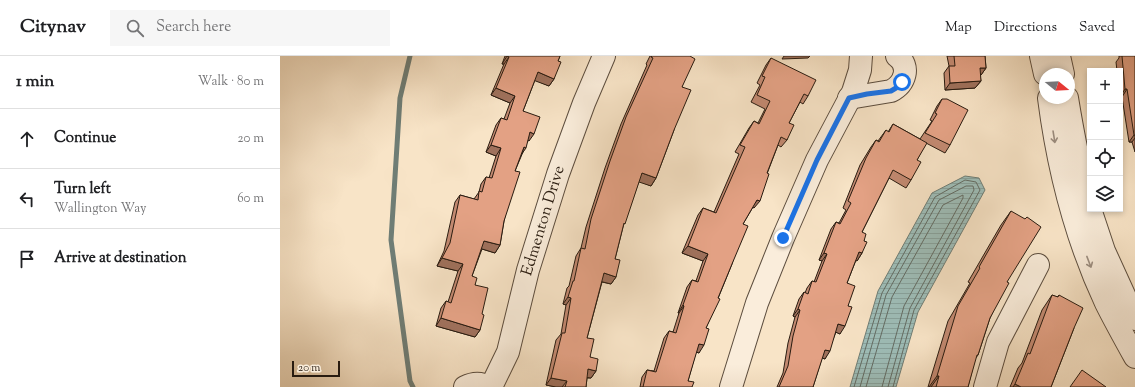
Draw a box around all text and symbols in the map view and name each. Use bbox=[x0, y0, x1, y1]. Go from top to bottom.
search box bbox=[110, 10, 390, 46]
text: Citynav bbox=[20, 14, 86, 41]
icon: search bbox=[124, 17, 146, 39]
text: Search here bbox=[156, 17, 231, 38]
text: Map bbox=[945, 18, 972, 38]
text: Directions bbox=[994, 18, 1057, 38]
text: Saved bbox=[1079, 18, 1115, 38]
north arrow bbox=[1039, 68, 1075, 104]
map controls bbox=[1087, 68, 1123, 212]
button: + bbox=[1087, 68, 1123, 104]
text: 1 min bbox=[16, 70, 54, 94]
text: Walk · 80 m bbox=[198, 73, 264, 91]
route start bbox=[893, 73, 911, 91]
button: − bbox=[1087, 104, 1123, 140]
icon: ahead bbox=[16, 128, 38, 150]
text: Continue bbox=[54, 128, 116, 149]
text: 20 m bbox=[238, 130, 264, 148]
one-way arrow bbox=[1051, 130, 1059, 143]
button: locate bbox=[1087, 140, 1123, 176]
street label: Edmenton Drive bbox=[516, 163, 572, 279]
button: layers bbox=[1087, 176, 1123, 212]
text: Turn left bbox=[54, 179, 111, 200]
icon: left bbox=[16, 188, 38, 210]
text: 60 m bbox=[237, 190, 264, 208]
text: Wallington Way bbox=[54, 200, 146, 218]
route end bbox=[774, 229, 792, 247]
icon: arrive bbox=[16, 248, 38, 270]
text: Arrive at destination bbox=[54, 248, 187, 269]
one-way arrow bbox=[1086, 255, 1094, 267]
scale bar bbox=[292, 359, 340, 378]
text: 20 m bbox=[298, 360, 320, 376]

